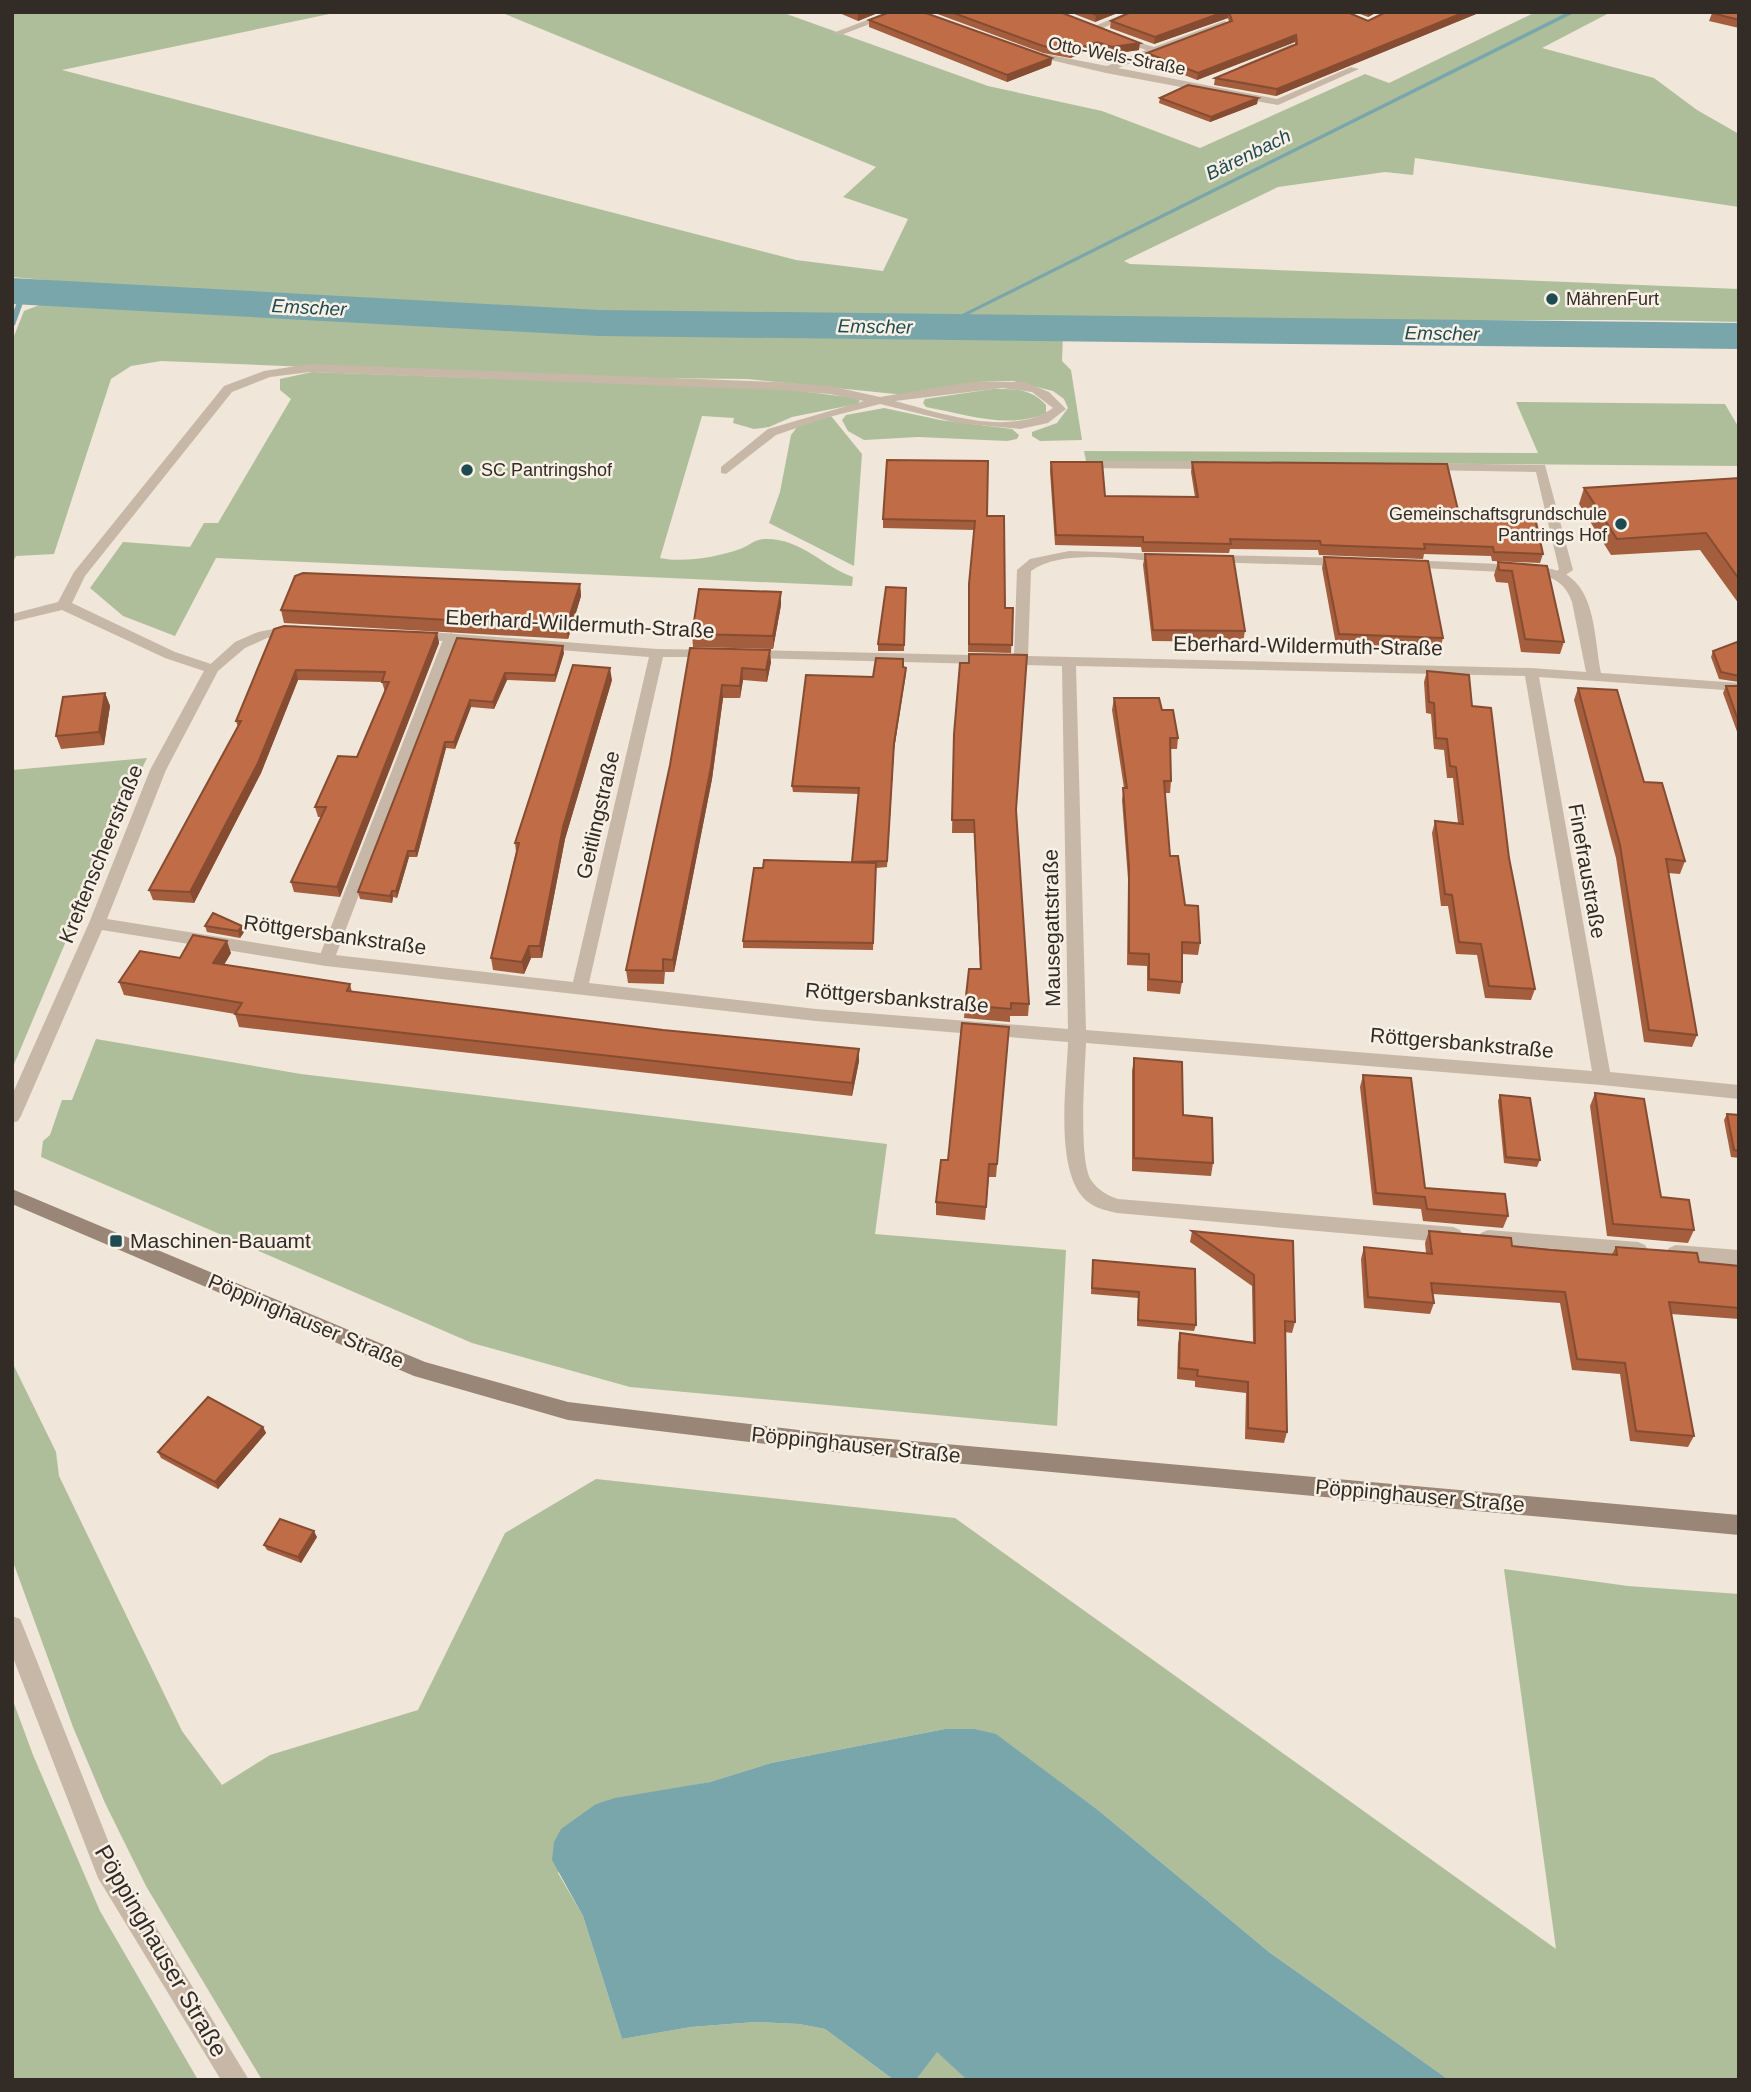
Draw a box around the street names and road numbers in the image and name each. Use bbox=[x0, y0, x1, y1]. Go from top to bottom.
street label: Otto-Wels-Straße bbox=[1047, 33, 1187, 79]
street label: Eberhard-Wildermuth-Straße bbox=[445, 605, 715, 642]
street label: Eberhard-Wildermuth-Straße bbox=[1173, 632, 1443, 659]
street label: Geitlingstraße bbox=[572, 749, 623, 881]
street label: Kreftenscheerstraße bbox=[54, 761, 147, 946]
street label: Finefraustraße bbox=[1564, 802, 1611, 940]
street label: Mausegattstraße bbox=[1039, 849, 1064, 1007]
street label: Röttgersbankstraße bbox=[242, 910, 428, 959]
street label: Röttgersbankstraße bbox=[804, 978, 990, 1017]
street label: Röttgersbankstraße bbox=[1369, 1023, 1555, 1062]
street label: Pöppinghauser Straße bbox=[205, 1269, 407, 1372]
street label: Pöppinghauser Straße bbox=[750, 1422, 962, 1467]
street label: Pöppinghauser Straße bbox=[1314, 1475, 1526, 1516]
street label: Pöppinghauser Straße bbox=[90, 1840, 233, 2061]

